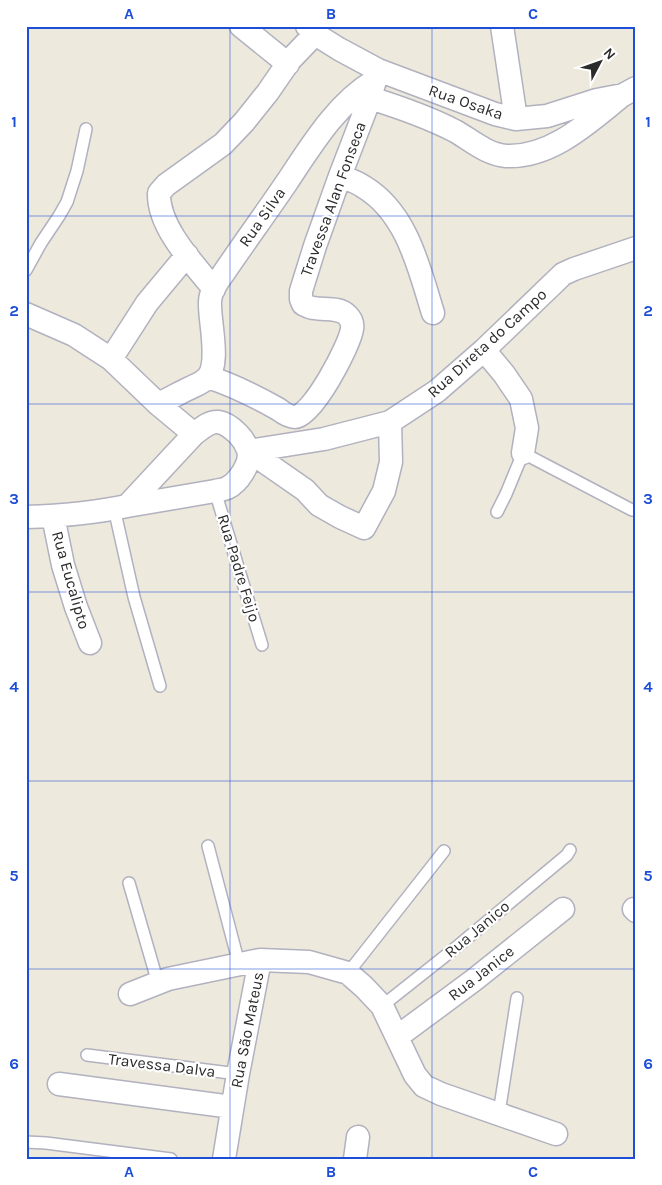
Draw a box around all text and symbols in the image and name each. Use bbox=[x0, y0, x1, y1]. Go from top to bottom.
text: A bbox=[124, 4, 134, 23]
text: B bbox=[326, 4, 336, 23]
text: C bbox=[528, 4, 538, 23]
north arrow bbox=[574, 38, 624, 88]
text: N bbox=[600, 44, 619, 63]
street label: Rua Osaka bbox=[426, 80, 506, 124]
text: 1 bbox=[11, 112, 17, 131]
text: 1 bbox=[645, 112, 651, 131]
street label: Travessa Alan Fonseca bbox=[296, 119, 370, 279]
street label: Rua Silva bbox=[235, 184, 289, 250]
street label: Rua Direta do Campo bbox=[424, 284, 550, 402]
text: 2 bbox=[9, 301, 19, 320]
text: 2 bbox=[643, 301, 653, 320]
text: 3 bbox=[9, 489, 19, 508]
text: 3 bbox=[643, 489, 653, 508]
street label: Rua Padre Feijo bbox=[214, 512, 264, 624]
street label: Rua Eucalipto bbox=[48, 529, 94, 631]
text: 4 bbox=[9, 677, 19, 696]
text: 4 bbox=[643, 677, 653, 696]
text: 5 bbox=[9, 866, 19, 885]
text: 5 bbox=[643, 866, 653, 885]
street label: Rua Janico bbox=[441, 896, 513, 962]
street label: Rua Janice bbox=[444, 941, 518, 1005]
street label: Rua São Mateus bbox=[226, 970, 268, 1090]
street label: Travessa Dalva bbox=[107, 1049, 217, 1081]
text: 6 bbox=[9, 1054, 19, 1073]
text: 6 bbox=[643, 1054, 653, 1073]
text: A bbox=[124, 1162, 134, 1181]
text: B bbox=[326, 1162, 336, 1181]
text: C bbox=[528, 1162, 538, 1181]

